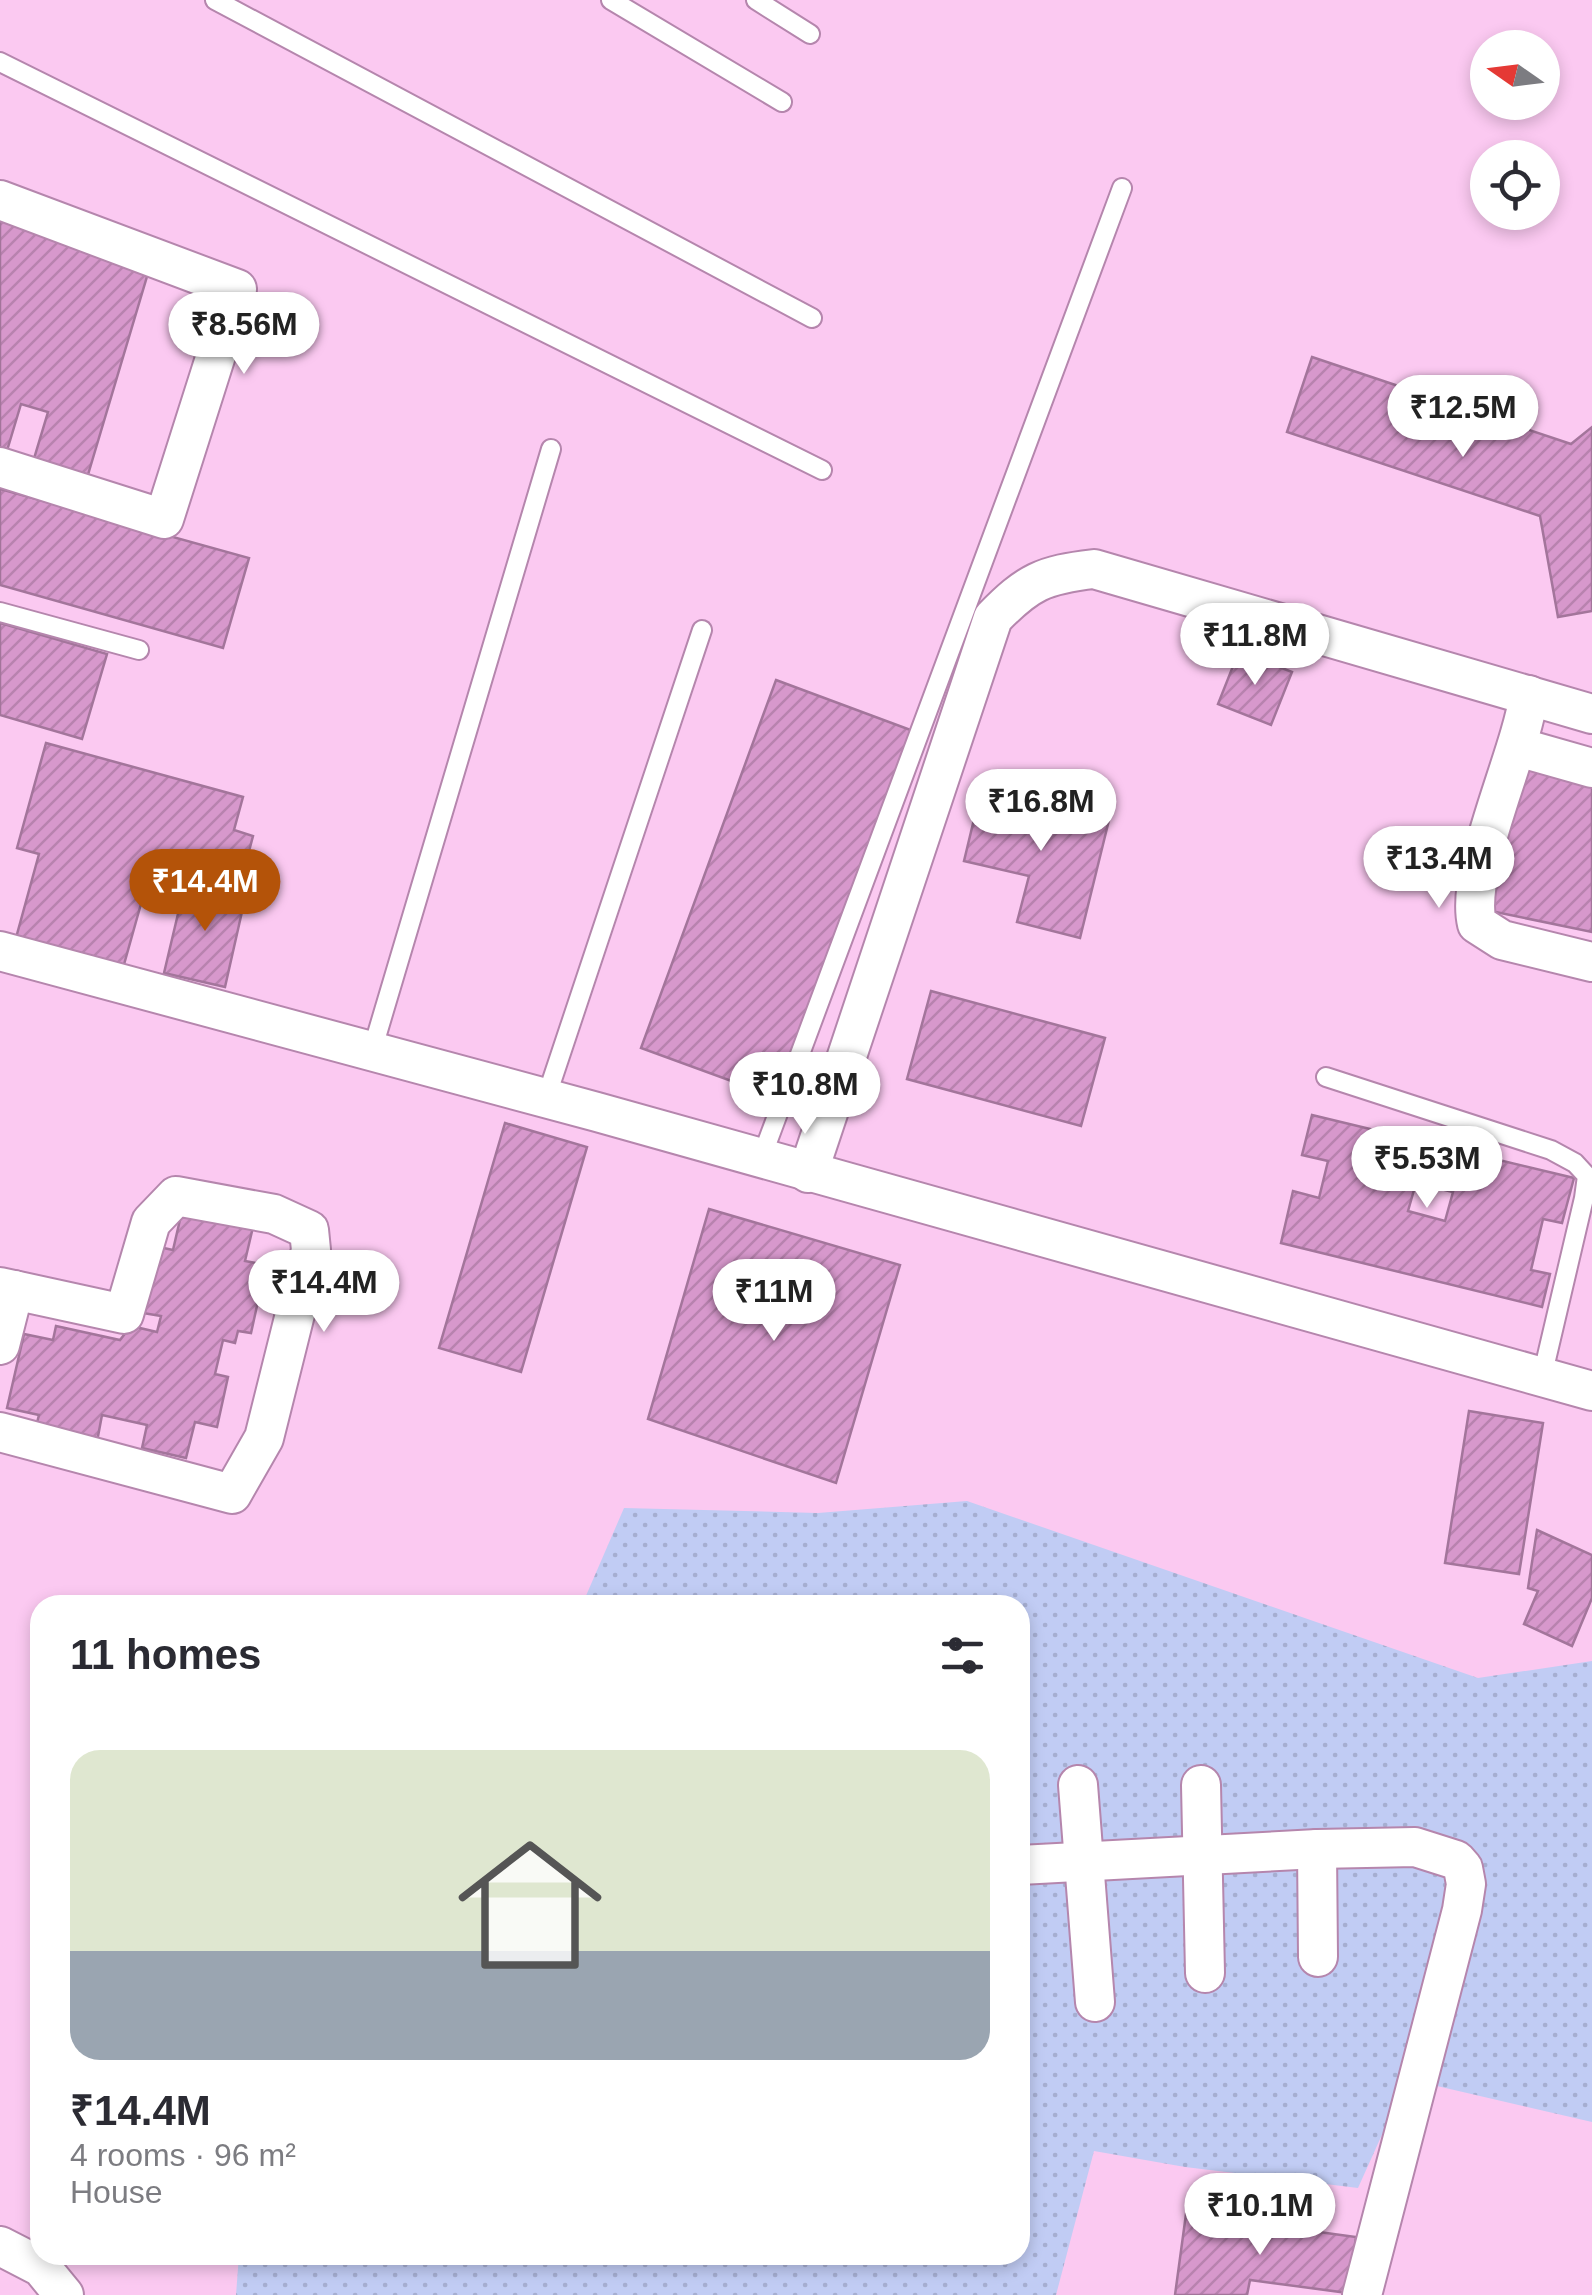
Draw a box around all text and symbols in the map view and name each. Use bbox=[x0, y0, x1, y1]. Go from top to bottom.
north arrow bbox=[1470, 30, 1560, 120]
map controls bbox=[1470, 30, 1560, 230]
button: locate bbox=[1470, 140, 1560, 230]
pin: ₹8.56M bbox=[163, 292, 325, 377]
text: ₹8.56M bbox=[190, 306, 298, 342]
pin: ₹12.5M bbox=[1382, 375, 1544, 460]
text: ₹12.5M bbox=[1409, 389, 1517, 425]
pin: ₹11.8M bbox=[1174, 603, 1336, 688]
text: ₹11.8M bbox=[1202, 617, 1308, 653]
pin: ₹16.8M bbox=[960, 769, 1122, 854]
text: ₹16.8M bbox=[987, 783, 1095, 819]
pin: ₹13.4M bbox=[1358, 826, 1520, 911]
text: ₹13.4M bbox=[1385, 840, 1493, 876]
pin: ₹14.4M bbox=[124, 849, 286, 934]
text: ₹14.4M bbox=[151, 863, 259, 899]
pin: ₹10.8M bbox=[724, 1052, 886, 1137]
text: ₹10.8M bbox=[751, 1066, 859, 1102]
pin: ₹5.53M bbox=[1346, 1126, 1508, 1211]
text: ₹5.53M bbox=[1373, 1140, 1481, 1176]
pin: ₹14.4M bbox=[243, 1250, 405, 1335]
pin: ₹11M bbox=[715, 1259, 833, 1344]
text: ₹14.4M bbox=[270, 1264, 378, 1300]
text: ₹11M bbox=[735, 1273, 813, 1309]
icon: filters bbox=[935, 1628, 990, 1683]
text: 11 homes bbox=[70, 1631, 261, 1678]
icon: home bbox=[440, 1815, 620, 1995]
text: ₹14.4M bbox=[70, 2087, 211, 2134]
text: 4 rooms · 96 m² bbox=[70, 2137, 296, 2173]
pin: ₹10.1M bbox=[1179, 2173, 1341, 2258]
text: House bbox=[70, 2174, 163, 2210]
text: ₹10.1M bbox=[1206, 2187, 1314, 2223]

